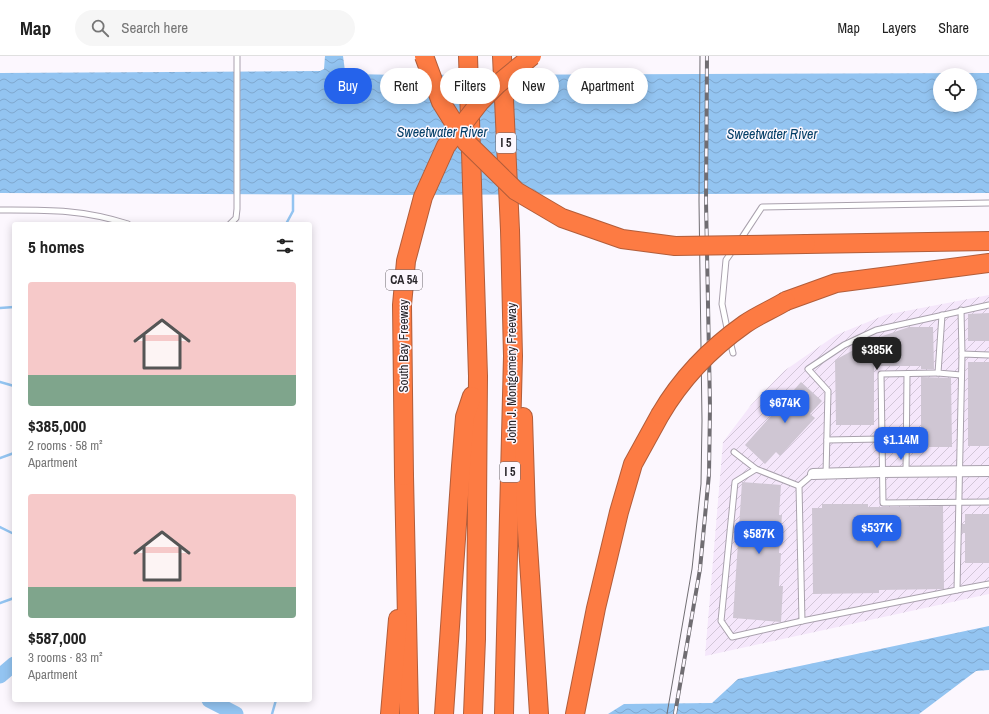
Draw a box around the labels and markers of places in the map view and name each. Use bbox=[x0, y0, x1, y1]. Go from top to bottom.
pin: $385K bbox=[849, 337, 905, 371]
pin: $674K bbox=[757, 390, 813, 424]
pin: $1.14M bbox=[868, 427, 934, 461]
pin: $537K bbox=[849, 515, 905, 549]
pin: $587K bbox=[731, 521, 787, 555]

